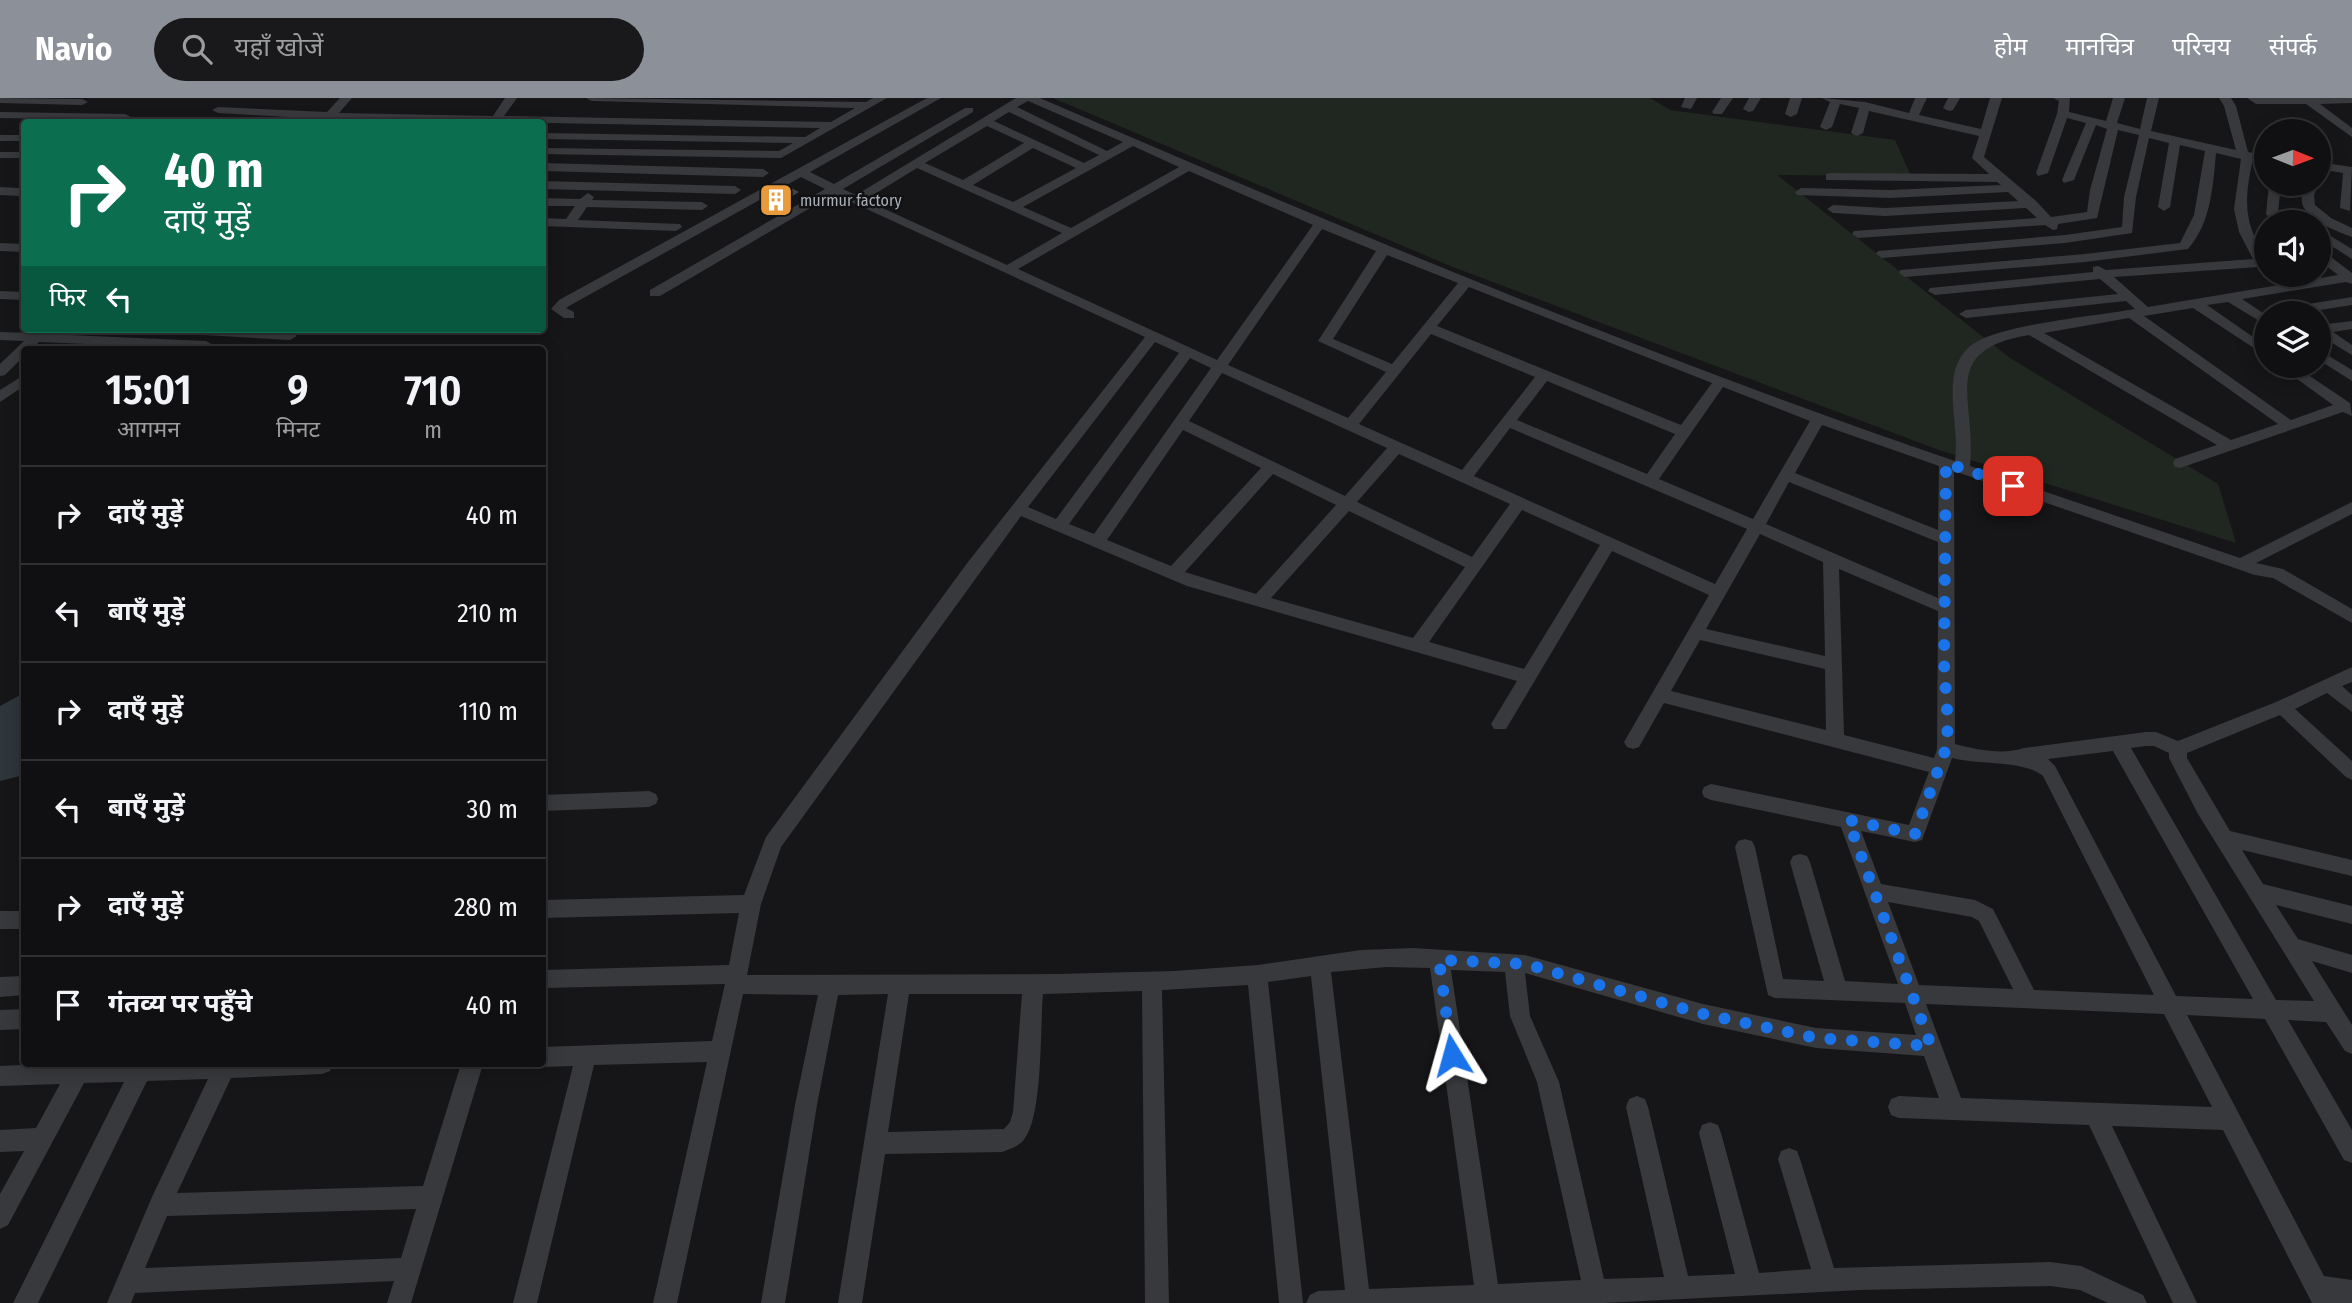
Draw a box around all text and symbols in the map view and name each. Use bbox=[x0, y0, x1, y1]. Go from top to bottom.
search box bbox=[154, 18, 644, 81]
text: Navio bbox=[35, 29, 112, 69]
icon: search bbox=[178, 30, 216, 68]
text: यहाँ खोजें bbox=[234, 32, 323, 63]
text: होम bbox=[1994, 33, 2027, 61]
text: मानचित्र bbox=[2065, 33, 2134, 61]
text: परिचय bbox=[2172, 33, 2231, 61]
text: संपर्क bbox=[2269, 33, 2317, 61]
north arrow bbox=[2254, 119, 2331, 196]
map controls bbox=[2254, 119, 2331, 378]
text: 40 m bbox=[164, 141, 264, 200]
icon: right bbox=[49, 147, 140, 238]
building icon: murmur factory bbox=[757, 181, 795, 219]
place label: murmur factory bbox=[800, 191, 903, 210]
text: दाएँ मुड़ें bbox=[164, 201, 251, 239]
button: sound bbox=[2254, 210, 2331, 287]
icon: left bbox=[100, 280, 138, 318]
text: फिर bbox=[49, 282, 86, 313]
button: layers bbox=[2254, 301, 2331, 378]
text: 15:01 bbox=[105, 365, 192, 415]
text: 9 bbox=[287, 365, 309, 415]
text: 710 bbox=[404, 366, 462, 416]
text: आगमन bbox=[117, 415, 180, 443]
text: मिनट bbox=[276, 415, 320, 443]
text: m bbox=[424, 416, 442, 444]
pin bbox=[1983, 456, 2043, 516]
icon: arrive bbox=[1994, 467, 2032, 505]
icon: right bbox=[49, 496, 87, 534]
text: दाएँ मुड़ें bbox=[108, 498, 183, 529]
text: 40 m bbox=[466, 500, 518, 531]
icon: left bbox=[49, 594, 87, 632]
text: बाएँ मुड़ें bbox=[108, 596, 185, 627]
text: 210 m bbox=[457, 598, 518, 629]
icon: right bbox=[49, 692, 87, 730]
text: दाएँ मुड़ें bbox=[108, 694, 183, 725]
text: 110 m bbox=[458, 696, 518, 727]
icon: left bbox=[49, 790, 87, 828]
text: बाएँ मुड़ें bbox=[108, 792, 185, 823]
text: 30 m bbox=[467, 794, 518, 825]
icon: right bbox=[49, 888, 87, 926]
text: दाएँ मुड़ें bbox=[108, 890, 183, 921]
text: 280 m bbox=[454, 892, 518, 923]
icon: arrive bbox=[49, 986, 87, 1024]
text: गंतव्य पर पहुँचे bbox=[108, 988, 252, 1019]
text: 40 m bbox=[466, 990, 518, 1021]
position arrow bbox=[1415, 1018, 1489, 1092]

